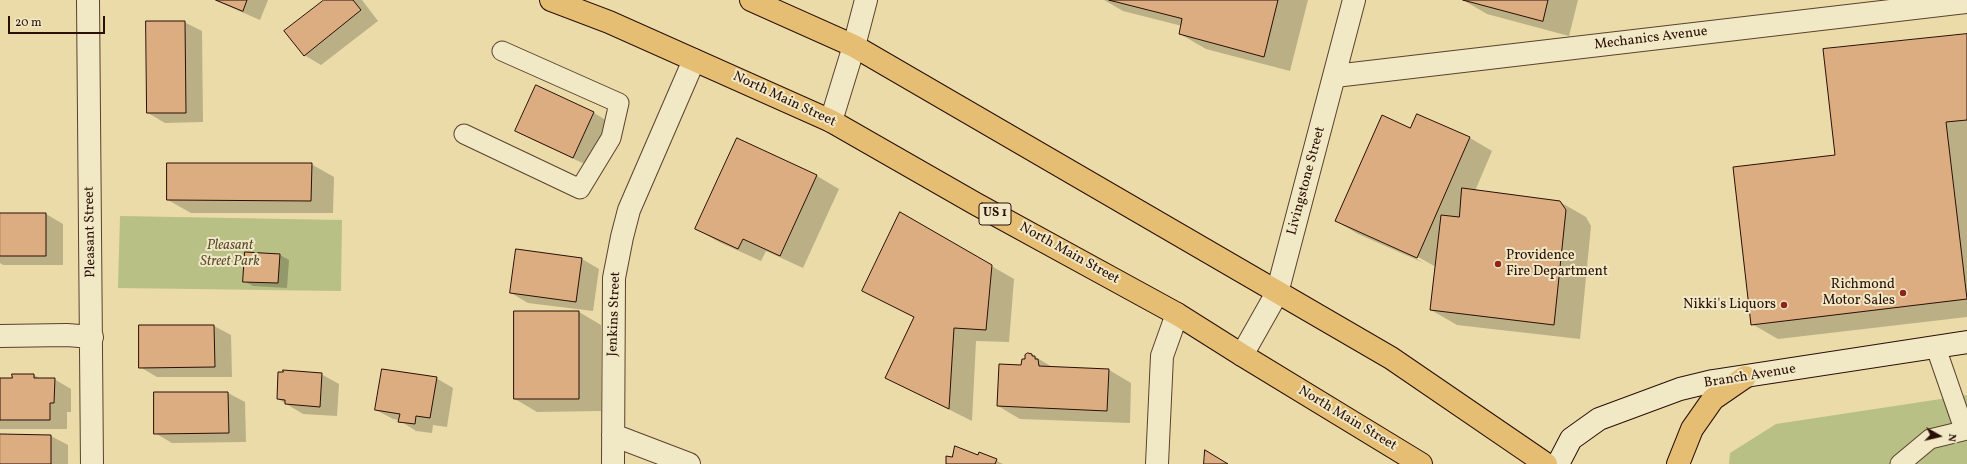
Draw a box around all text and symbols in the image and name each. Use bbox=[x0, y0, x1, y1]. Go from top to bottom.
scale bar bbox=[10, 8, 107, 34]
text: 20 m bbox=[15, 15, 42, 31]
street label: Mechanics Avenue bbox=[1593, 24, 1709, 54]
street label: North Main Street bbox=[730, 69, 838, 131]
street label: Livingstone Street bbox=[1284, 125, 1330, 237]
street label: Pleasant Street bbox=[82, 186, 100, 278]
road number: US 1 bbox=[979, 203, 1011, 225]
street label: North Main Street bbox=[1016, 220, 1122, 288]
park label: Pleasant Street Park bbox=[200, 238, 260, 270]
place label: Providence Fire Department bbox=[1506, 248, 1608, 280]
marker: Providence Fire Department bbox=[1493, 259, 1503, 269]
street label: Jenkins Street bbox=[605, 271, 625, 357]
place label: Richmond Motor Sales bbox=[1822, 277, 1895, 310]
marker: Richmond Motor Sales bbox=[1898, 288, 1908, 298]
place label: Nikki's Liquors bbox=[1683, 297, 1776, 313]
marker: Nikki's Liquors bbox=[1779, 300, 1789, 310]
street label: Branch Avenue bbox=[1703, 361, 1797, 393]
street label: North Main Street bbox=[1295, 383, 1399, 455]
north arrow bbox=[1919, 416, 1959, 456]
text: N bbox=[1943, 433, 1959, 443]

